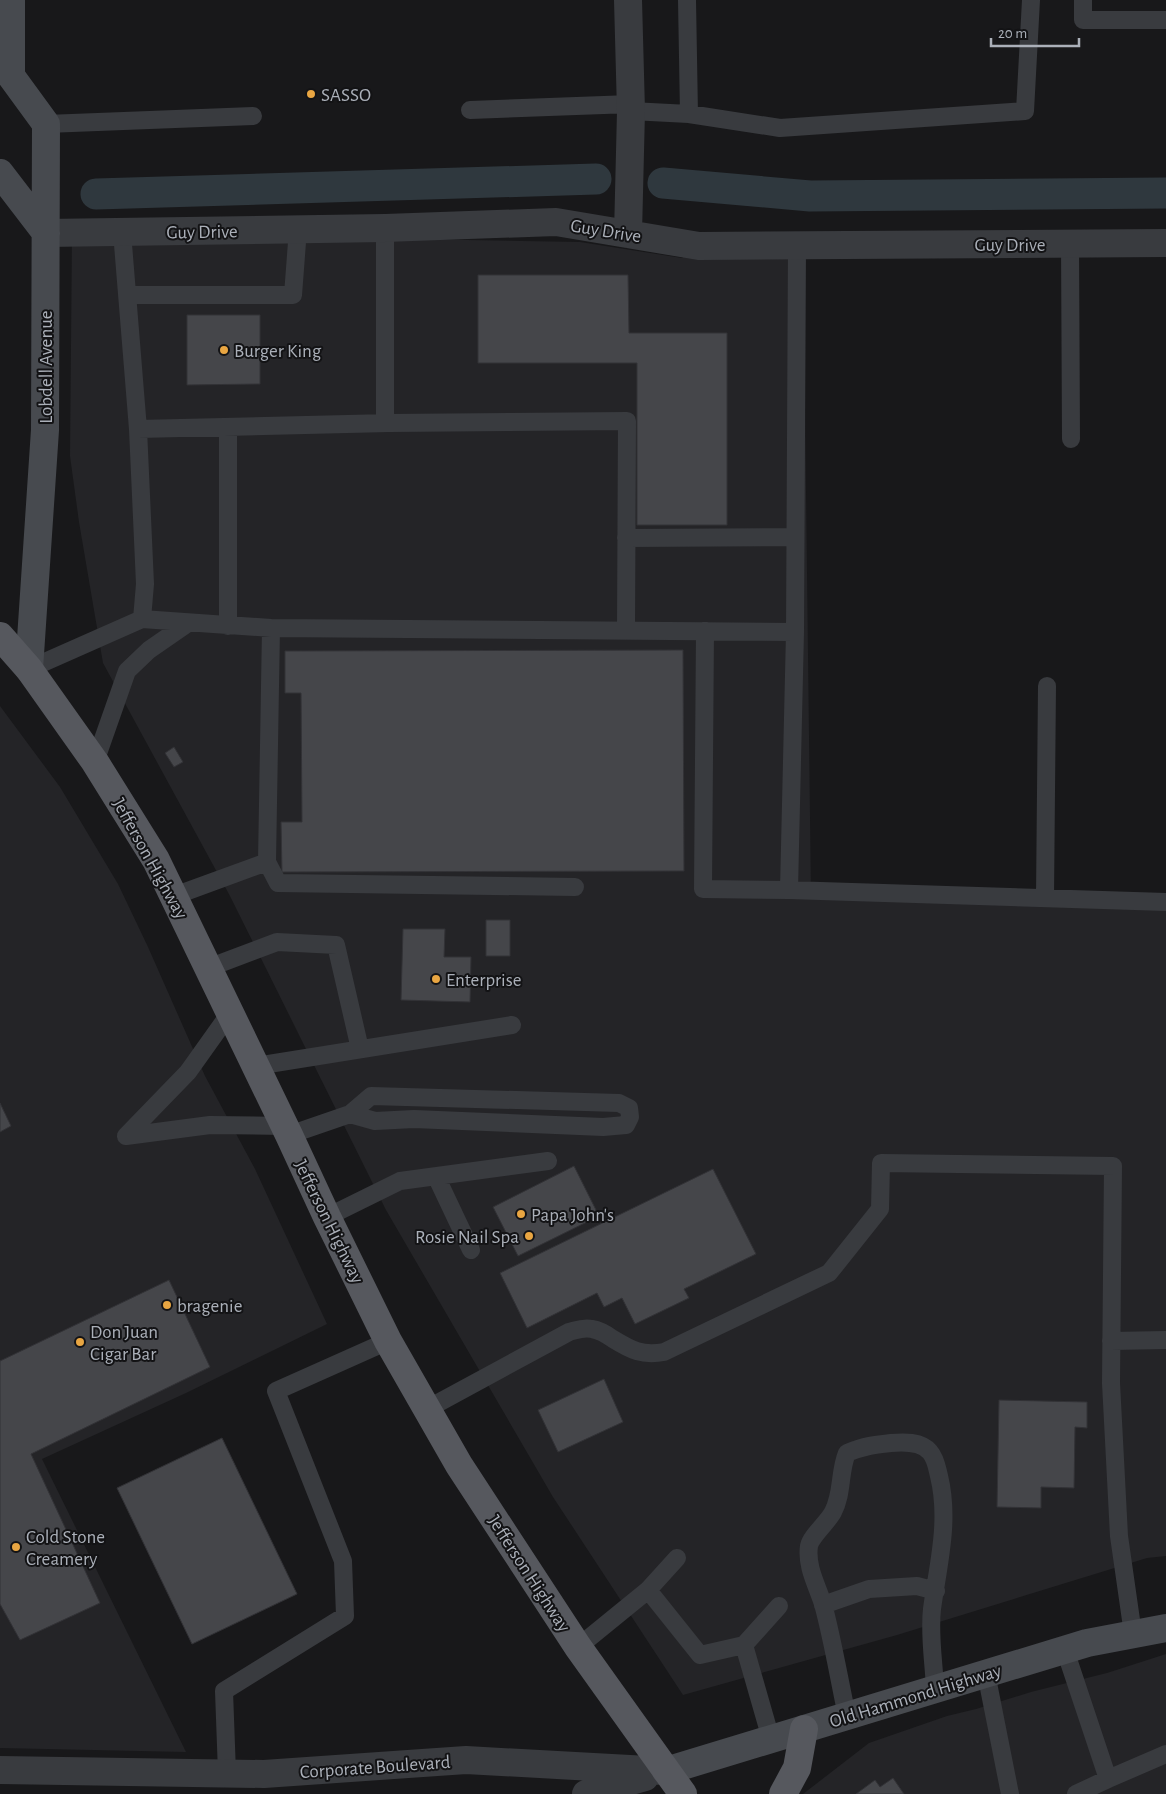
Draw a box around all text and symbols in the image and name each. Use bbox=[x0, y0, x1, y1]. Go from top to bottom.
scale bar bbox=[991, 15, 1078, 47]
text: 20 m bbox=[998, 26, 1027, 41]
place label: SASSO bbox=[321, 86, 371, 105]
marker: SASSO bbox=[305, 88, 317, 100]
street label: Guy Drive bbox=[569, 217, 642, 246]
street label: Guy Drive bbox=[166, 222, 238, 243]
street label: Guy Drive bbox=[974, 236, 1046, 255]
street label: Lobdell Avenue bbox=[37, 310, 56, 424]
place label: Burger King bbox=[234, 342, 322, 361]
marker: Burger King bbox=[218, 344, 230, 356]
street label: Jefferson Highway bbox=[109, 795, 191, 922]
place label: Enterprise bbox=[446, 971, 521, 990]
marker: Enterprise bbox=[430, 973, 442, 985]
street label: Jefferson Highway bbox=[291, 1157, 367, 1286]
place label: Papa John's bbox=[531, 1206, 614, 1225]
marker: Papa John's bbox=[515, 1208, 527, 1220]
place label: Rosie Nail Spa bbox=[415, 1228, 519, 1247]
marker: Rosie Nail Spa bbox=[523, 1230, 535, 1242]
place label: bragenie bbox=[177, 1297, 242, 1316]
marker: bragenie bbox=[161, 1299, 173, 1311]
place label: Don Juan Cigar Bar bbox=[90, 1323, 158, 1364]
marker: Don Juan Cigar Bar bbox=[74, 1336, 86, 1348]
street label: Jefferson Highway bbox=[484, 1512, 573, 1636]
place label: Cold Stone Creamery bbox=[26, 1528, 105, 1569]
marker: Cold Stone Creamery bbox=[10, 1541, 22, 1553]
street label: Old Hammond Highway bbox=[827, 1661, 1004, 1732]
street label: Corporate Boulevard bbox=[299, 1753, 451, 1782]

